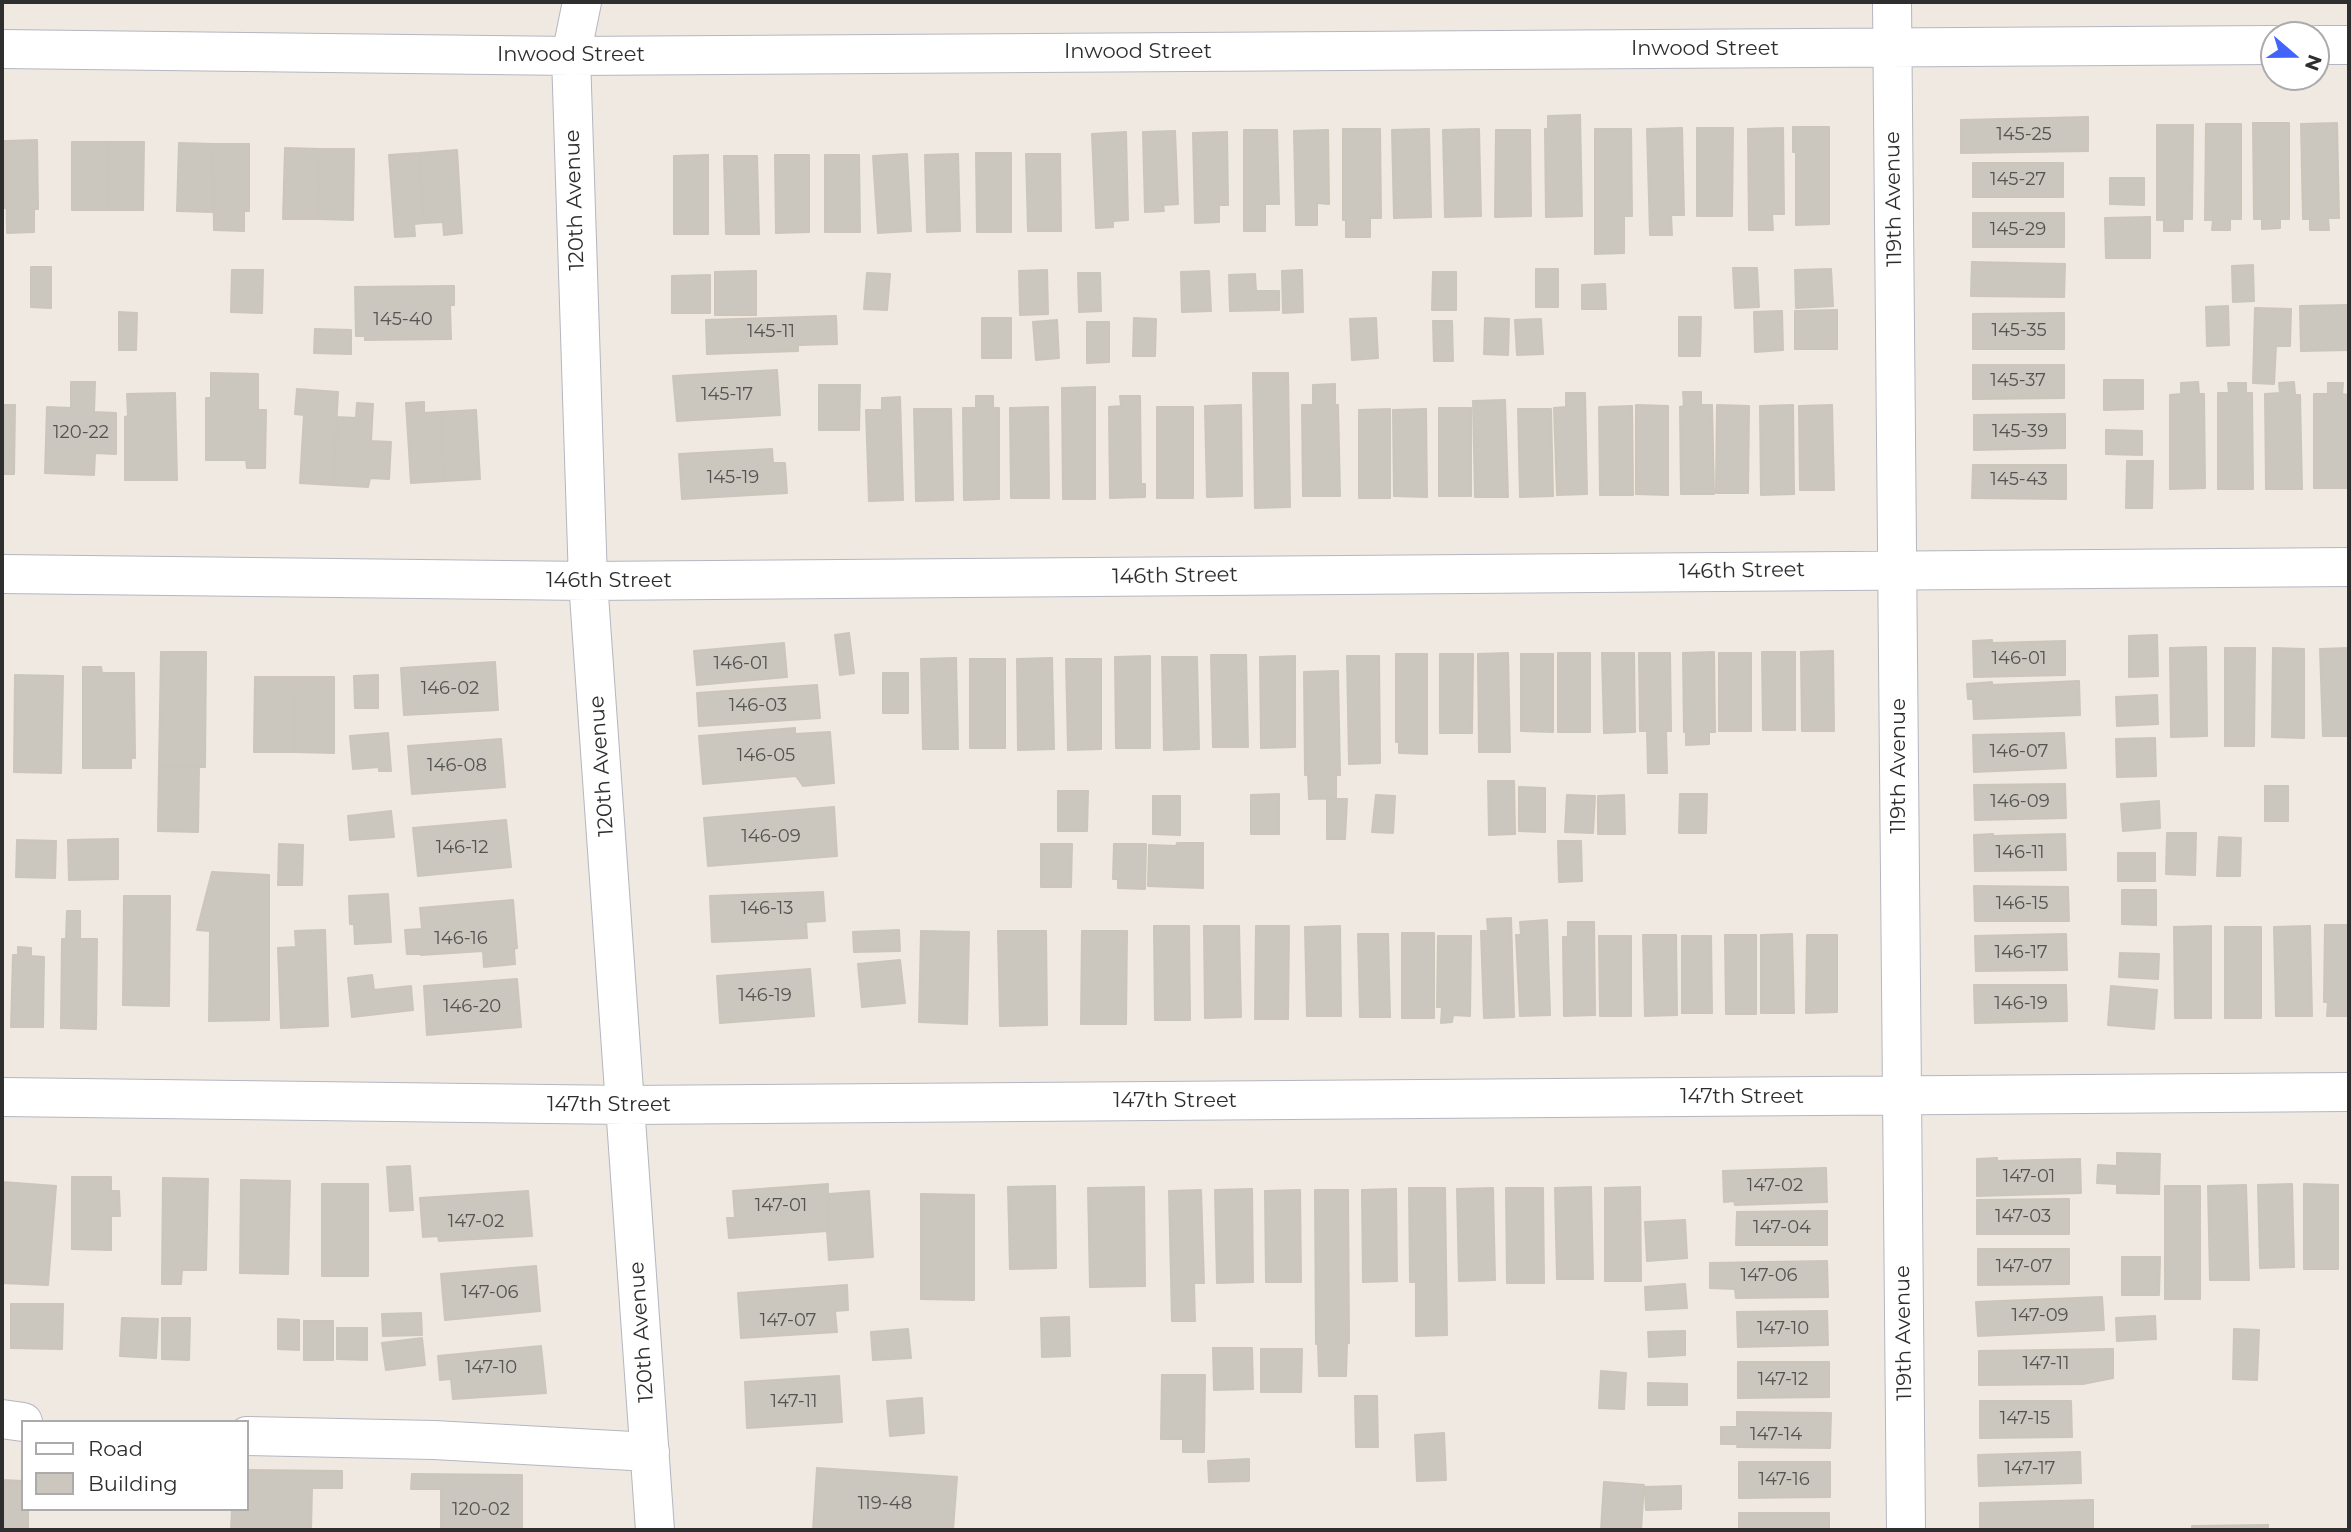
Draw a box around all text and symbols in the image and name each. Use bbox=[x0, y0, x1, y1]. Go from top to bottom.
north arrow bbox=[2260, 21, 2330, 91]
street label: Inwood Street bbox=[1631, 36, 1779, 62]
street label: Inwood Street bbox=[1064, 39, 1212, 65]
street label: Inwood Street bbox=[497, 42, 645, 68]
text: N bbox=[2300, 52, 2327, 74]
house number: 145-25 bbox=[1996, 124, 2052, 146]
street label: 120th Avenue bbox=[560, 129, 590, 271]
street label: 119th Avenue bbox=[1880, 131, 1908, 267]
house number: 145-27 bbox=[1990, 169, 2046, 191]
house number: 145-29 bbox=[1990, 219, 2046, 241]
house number: 145-40 bbox=[373, 309, 433, 331]
house number: 145-35 bbox=[1991, 320, 2047, 342]
house number: 145-11 bbox=[747, 321, 795, 343]
house number: 145-37 bbox=[1990, 370, 2046, 392]
house number: 145-17 bbox=[701, 384, 753, 406]
house number: 145-39 bbox=[1992, 421, 2048, 443]
house number: 120-22 bbox=[53, 422, 109, 444]
house number: 145-19 bbox=[707, 467, 759, 489]
house number: 145-43 bbox=[1990, 469, 2048, 491]
street label: 146th Street bbox=[1679, 557, 1805, 585]
street label: 146th Street bbox=[1112, 562, 1238, 590]
street label: 146th Street bbox=[546, 568, 672, 594]
house number: 146-01 bbox=[1992, 648, 2046, 670]
house number: 146-01 bbox=[714, 653, 768, 675]
house number: 146-02 bbox=[421, 678, 479, 700]
street label: 120th Avenue bbox=[585, 695, 619, 837]
house number: 146-03 bbox=[729, 695, 787, 717]
street label: 119th Avenue bbox=[1886, 698, 1912, 834]
house number: 146-07 bbox=[1990, 741, 2048, 763]
house number: 146-05 bbox=[737, 745, 795, 767]
house number: 146-08 bbox=[427, 755, 487, 777]
house number: 146-09 bbox=[1990, 791, 2050, 813]
house number: 146-09 bbox=[741, 826, 801, 848]
house number: 146-12 bbox=[436, 837, 488, 859]
house number: 146-11 bbox=[1995, 842, 2045, 864]
house number: 146-15 bbox=[1996, 893, 2048, 915]
house number: 146-13 bbox=[741, 898, 793, 920]
house number: 146-16 bbox=[434, 928, 488, 950]
house number: 146-17 bbox=[1994, 942, 2048, 964]
house number: 146-19 bbox=[738, 985, 792, 1007]
house number: 146-19 bbox=[1994, 993, 2048, 1015]
house number: 146-20 bbox=[443, 996, 501, 1018]
street label: 147th Street bbox=[1680, 1084, 1804, 1110]
street label: 147th Street bbox=[1113, 1088, 1237, 1114]
street label: 147th Street bbox=[547, 1092, 671, 1118]
house number: 147-01 bbox=[2003, 1166, 2055, 1188]
house number: 147-02 bbox=[1747, 1175, 1803, 1197]
house number: 147-01 bbox=[755, 1195, 807, 1217]
house number: 147-03 bbox=[1995, 1206, 2051, 1228]
house number: 147-02 bbox=[448, 1211, 504, 1233]
house number: 147-04 bbox=[1753, 1217, 1811, 1239]
house number: 147-07 bbox=[1996, 1256, 2052, 1278]
street label: 120th Avenue bbox=[625, 1261, 659, 1403]
house number: 147-06 bbox=[1740, 1265, 1798, 1287]
street label: 119th Avenue bbox=[1890, 1265, 1918, 1401]
house number: 147-06 bbox=[461, 1282, 519, 1304]
house number: 147-09 bbox=[2011, 1305, 2069, 1327]
house number: 147-07 bbox=[760, 1310, 816, 1332]
house number: 147-10 bbox=[1757, 1318, 1809, 1340]
house number: 147-11 bbox=[2023, 1353, 2069, 1375]
house number: 147-10 bbox=[465, 1357, 517, 1379]
house number: 147-12 bbox=[1758, 1369, 1808, 1391]
house number: 147-11 bbox=[771, 1391, 817, 1413]
house number: 147-15 bbox=[2000, 1408, 2050, 1430]
legend bbox=[21, 1420, 248, 1511]
house number: 147-14 bbox=[1750, 1424, 1802, 1446]
text: Road bbox=[88, 1436, 143, 1461]
house number: 147-17 bbox=[2005, 1458, 2055, 1480]
house number: 147-16 bbox=[1758, 1469, 1810, 1491]
text: Building bbox=[88, 1471, 178, 1496]
house number: 119-48 bbox=[858, 1493, 912, 1515]
house number: 120-02 bbox=[452, 1499, 510, 1521]

